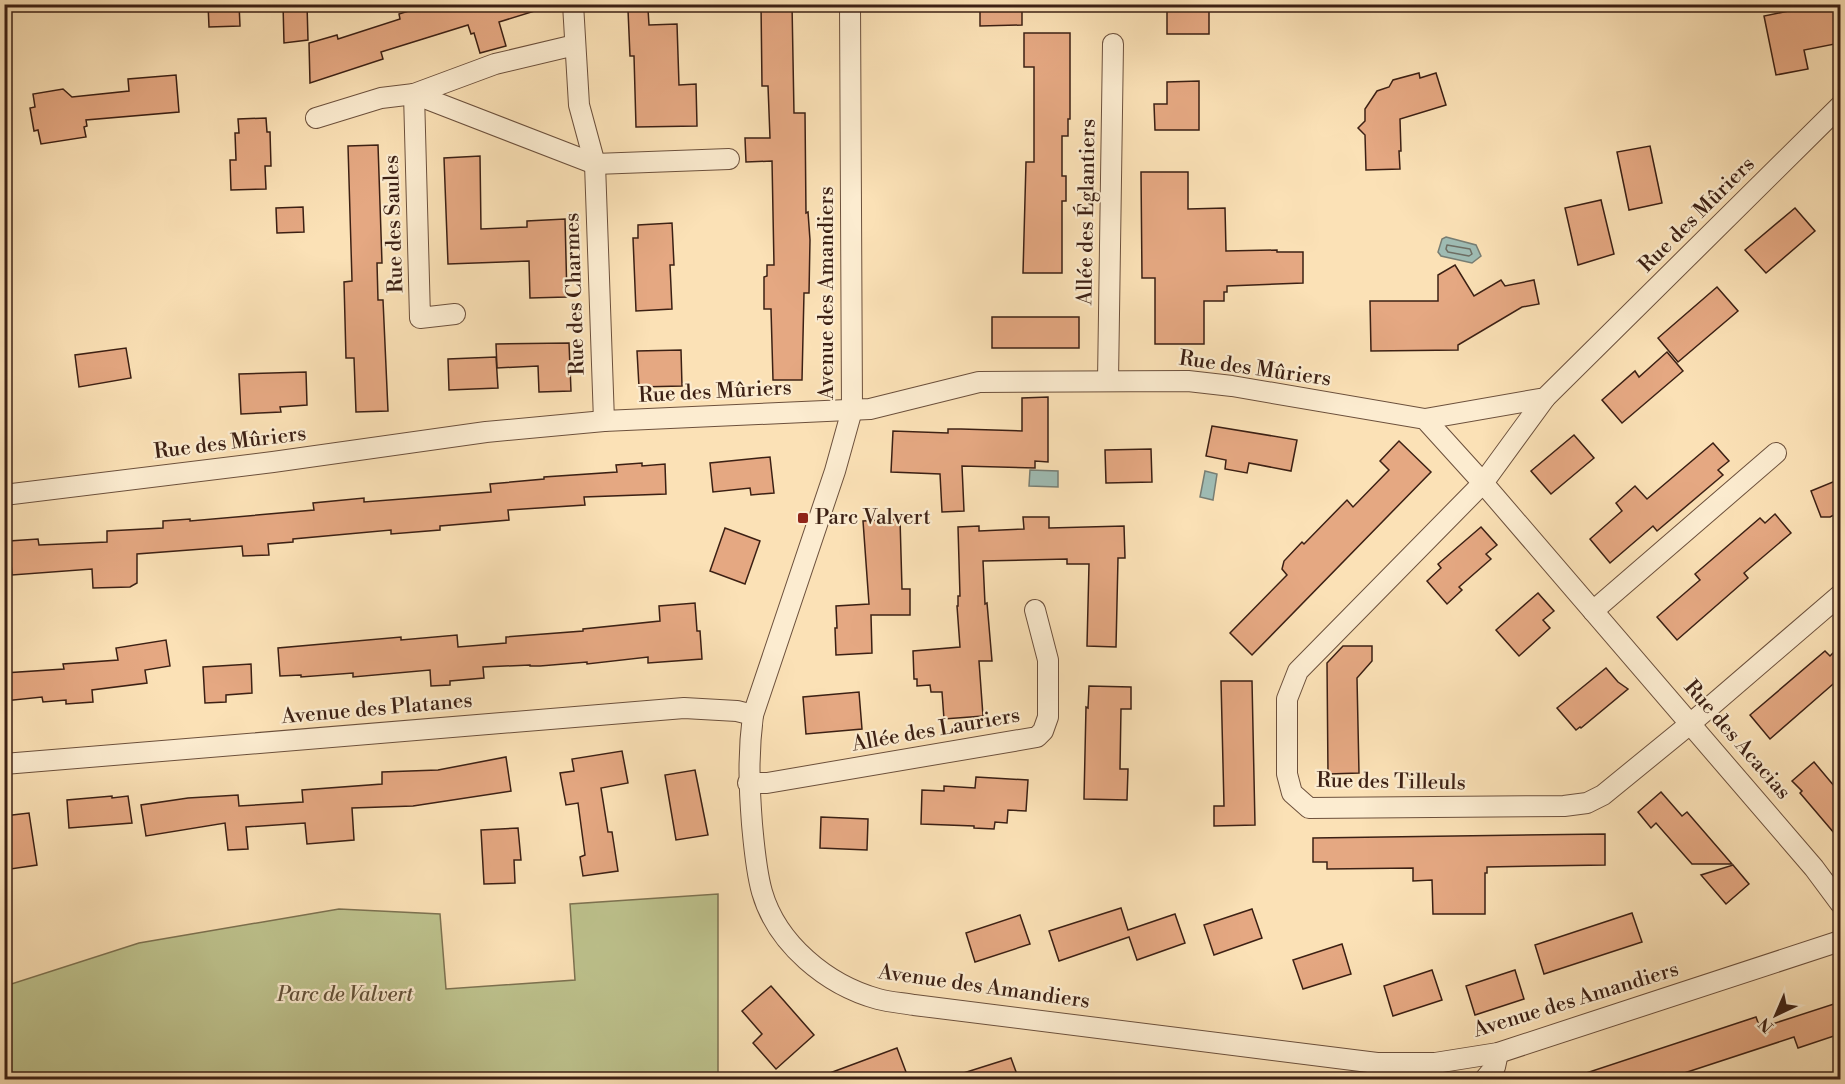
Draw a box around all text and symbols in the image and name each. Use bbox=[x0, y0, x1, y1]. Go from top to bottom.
street label: Allée des Églantiers bbox=[1070, 119, 1102, 306]
street label: Rue des Mûriers bbox=[1634, 152, 1760, 278]
street label: Rue des Saules bbox=[379, 155, 409, 293]
street label: Avenue des Amandiers bbox=[814, 186, 840, 401]
street label: Rue des Charmes bbox=[559, 212, 591, 376]
street label: Rue des Mûriers bbox=[1177, 345, 1333, 393]
street label: Rue des Mûriers bbox=[638, 375, 792, 409]
street label: Rue des Mûriers bbox=[152, 421, 308, 465]
place label: Parc Valvert bbox=[815, 505, 931, 531]
marker: Parc Valvert bbox=[796, 511, 810, 525]
street label: Rue des Acacias bbox=[1678, 675, 1796, 805]
street label: Avenue des Platanes bbox=[279, 688, 474, 730]
street label: Allée des Lauriers bbox=[849, 702, 1022, 758]
street label: Rue des Tilleuls bbox=[1316, 768, 1466, 796]
street label: Avenue des Amandiers bbox=[1469, 956, 1682, 1044]
street label: Avenue des Amandiers bbox=[876, 959, 1091, 1015]
park label: Parc de Valvert bbox=[276, 982, 414, 1008]
north arrow bbox=[1746, 985, 1806, 1045]
text: N bbox=[1755, 1013, 1778, 1037]

